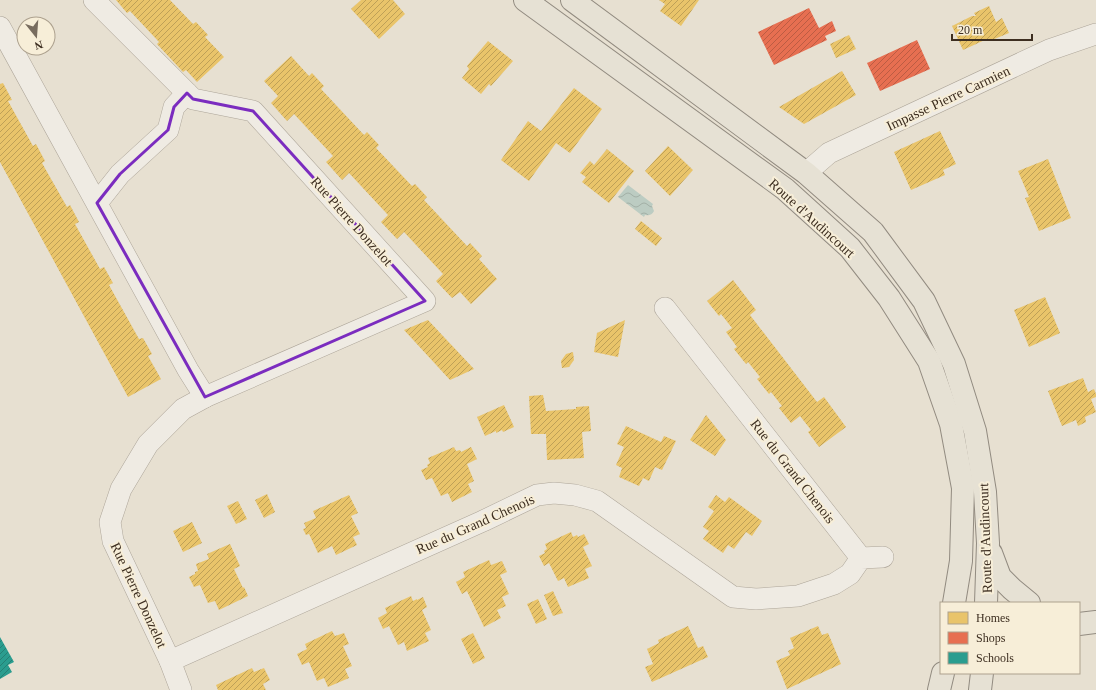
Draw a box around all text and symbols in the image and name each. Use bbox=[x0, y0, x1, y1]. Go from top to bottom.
north arrow bbox=[16, 16, 56, 56]
scale bar bbox=[952, 16, 1032, 42]
text: 20 m bbox=[958, 23, 983, 37]
text: N bbox=[33, 39, 44, 52]
street label: Impasse Pierre Carmien bbox=[884, 63, 1012, 134]
street label: Rue Pierre Donzelot bbox=[308, 174, 396, 269]
street label: Route d'Audincourt bbox=[766, 176, 858, 261]
street label: Rue du Grand Chenois bbox=[747, 416, 838, 526]
street label: Route d'Audincourt bbox=[976, 483, 995, 593]
street label: Rue du Grand Chenois bbox=[414, 492, 537, 557]
street label: Rue Pierre Donzelot bbox=[108, 540, 170, 650]
legend bbox=[940, 602, 1080, 674]
text: Homes bbox=[976, 611, 1010, 625]
text: Shops bbox=[976, 631, 1006, 645]
text: Schools bbox=[976, 651, 1014, 665]

